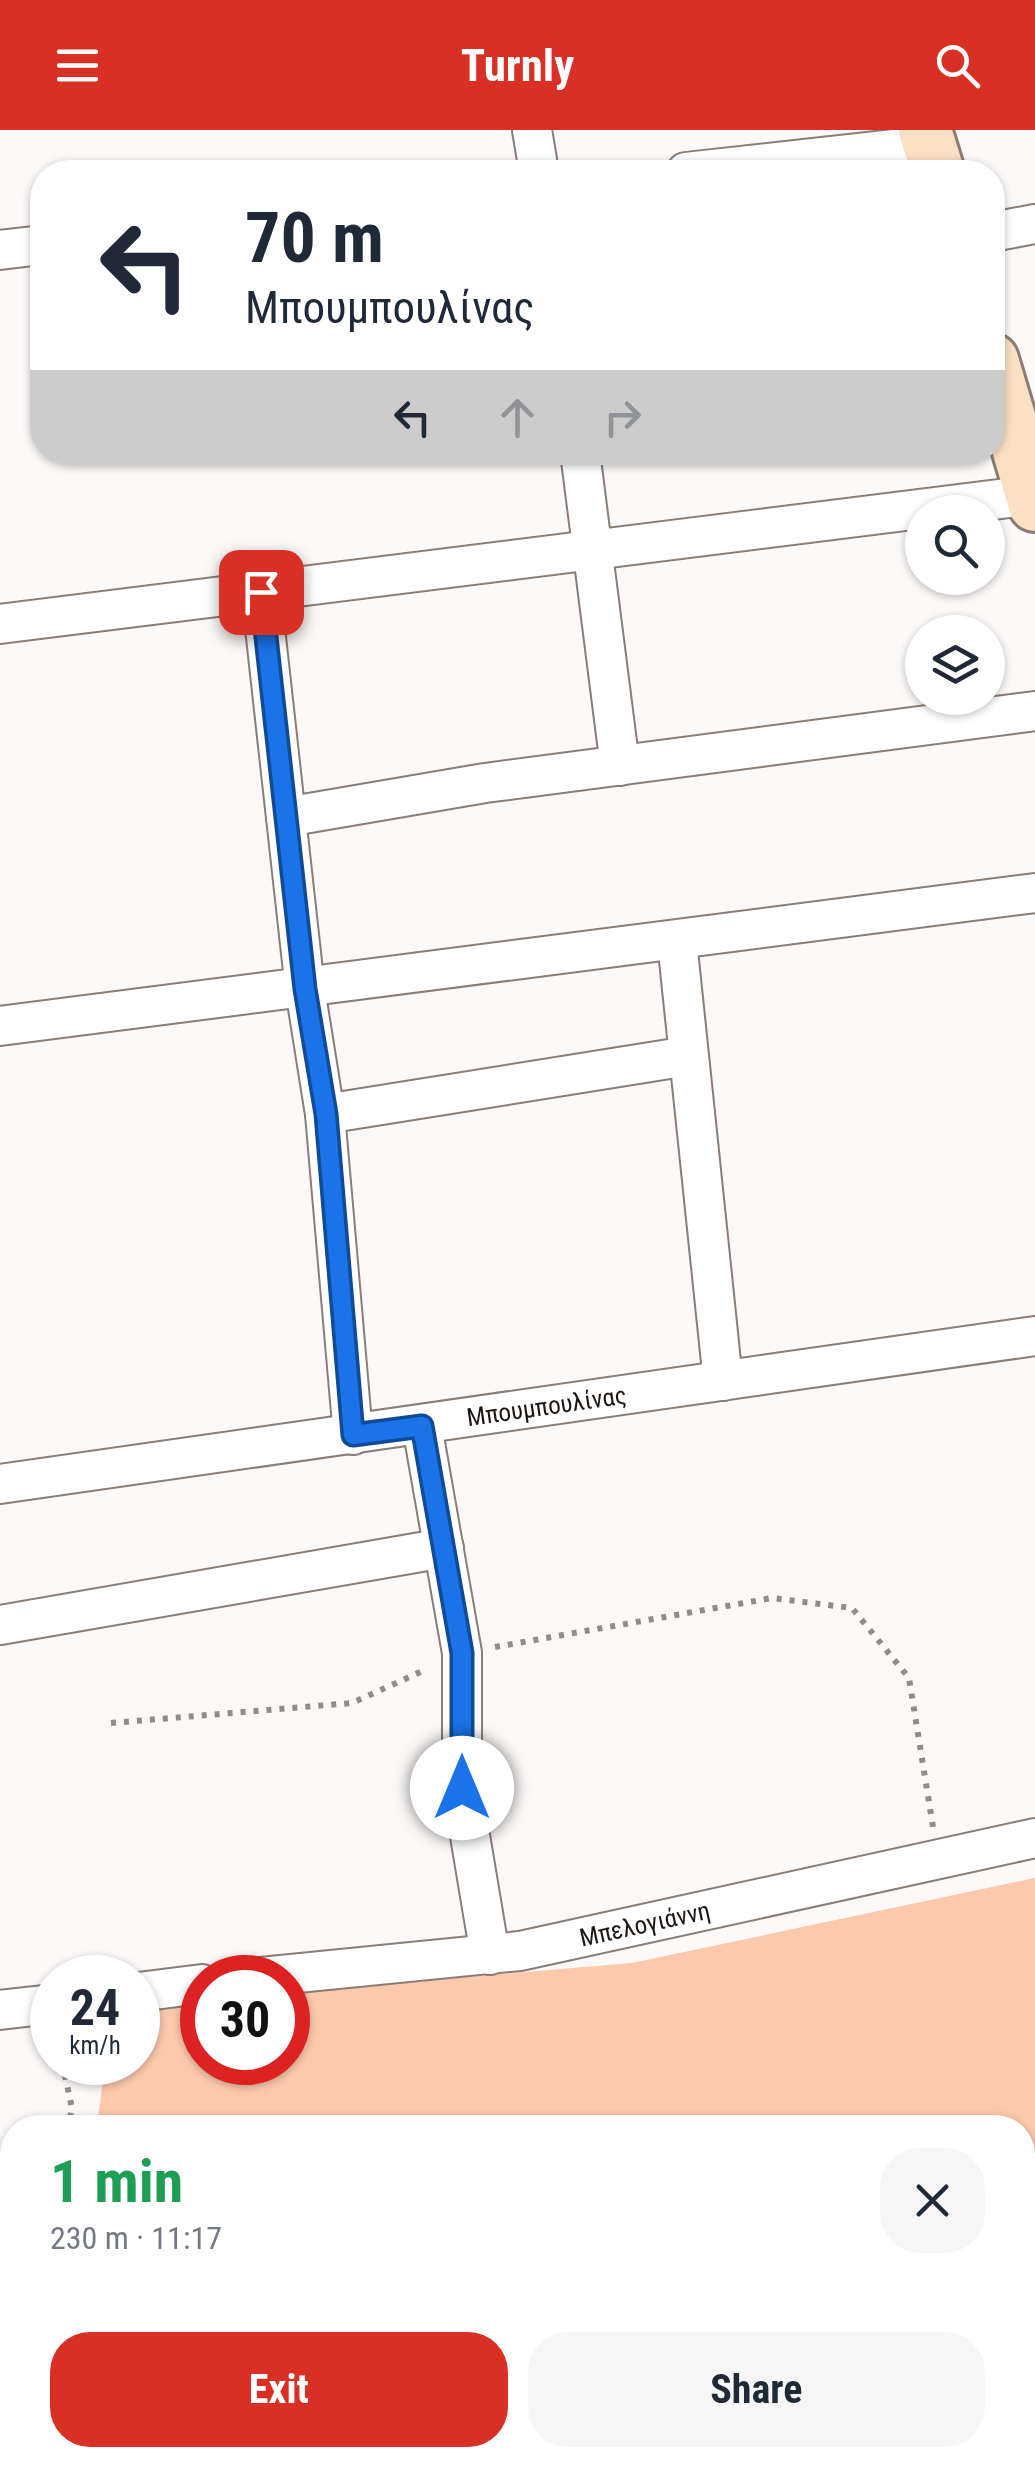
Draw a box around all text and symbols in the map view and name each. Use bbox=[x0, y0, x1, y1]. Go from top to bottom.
icon: menu bbox=[50, 38, 105, 93]
icon: search bbox=[930, 38, 985, 93]
text: Turnly bbox=[461, 39, 574, 92]
text: 70 m bbox=[245, 197, 384, 279]
icon: left bbox=[80, 200, 210, 330]
text: Μπουμπουλίνας bbox=[245, 281, 535, 334]
icon: left bbox=[385, 390, 440, 445]
icon: ahead bbox=[490, 390, 545, 445]
icon: right bbox=[595, 390, 650, 445]
map controls bbox=[905, 495, 1005, 715]
button: search bbox=[905, 495, 1005, 595]
pin bbox=[219, 550, 304, 635]
icon: arrive bbox=[234, 565, 289, 620]
button: layers bbox=[905, 615, 1005, 715]
street label: Μπουμπουλίνας bbox=[465, 1380, 628, 1432]
position arrow bbox=[410, 1736, 514, 1840]
street label: Μπελογιάννη bbox=[577, 1895, 713, 1952]
speed limit sign: 30 bbox=[180, 1955, 310, 2085]
text: 24 bbox=[70, 1979, 120, 2037]
text: km/h bbox=[69, 2031, 121, 2060]
text: 1 min bbox=[50, 2146, 183, 2217]
button: close bbox=[880, 2148, 985, 2253]
text: 230 m · 11:17 bbox=[50, 2219, 222, 2257]
button: Exit bbox=[50, 2332, 508, 2447]
button: Share bbox=[528, 2332, 985, 2447]

